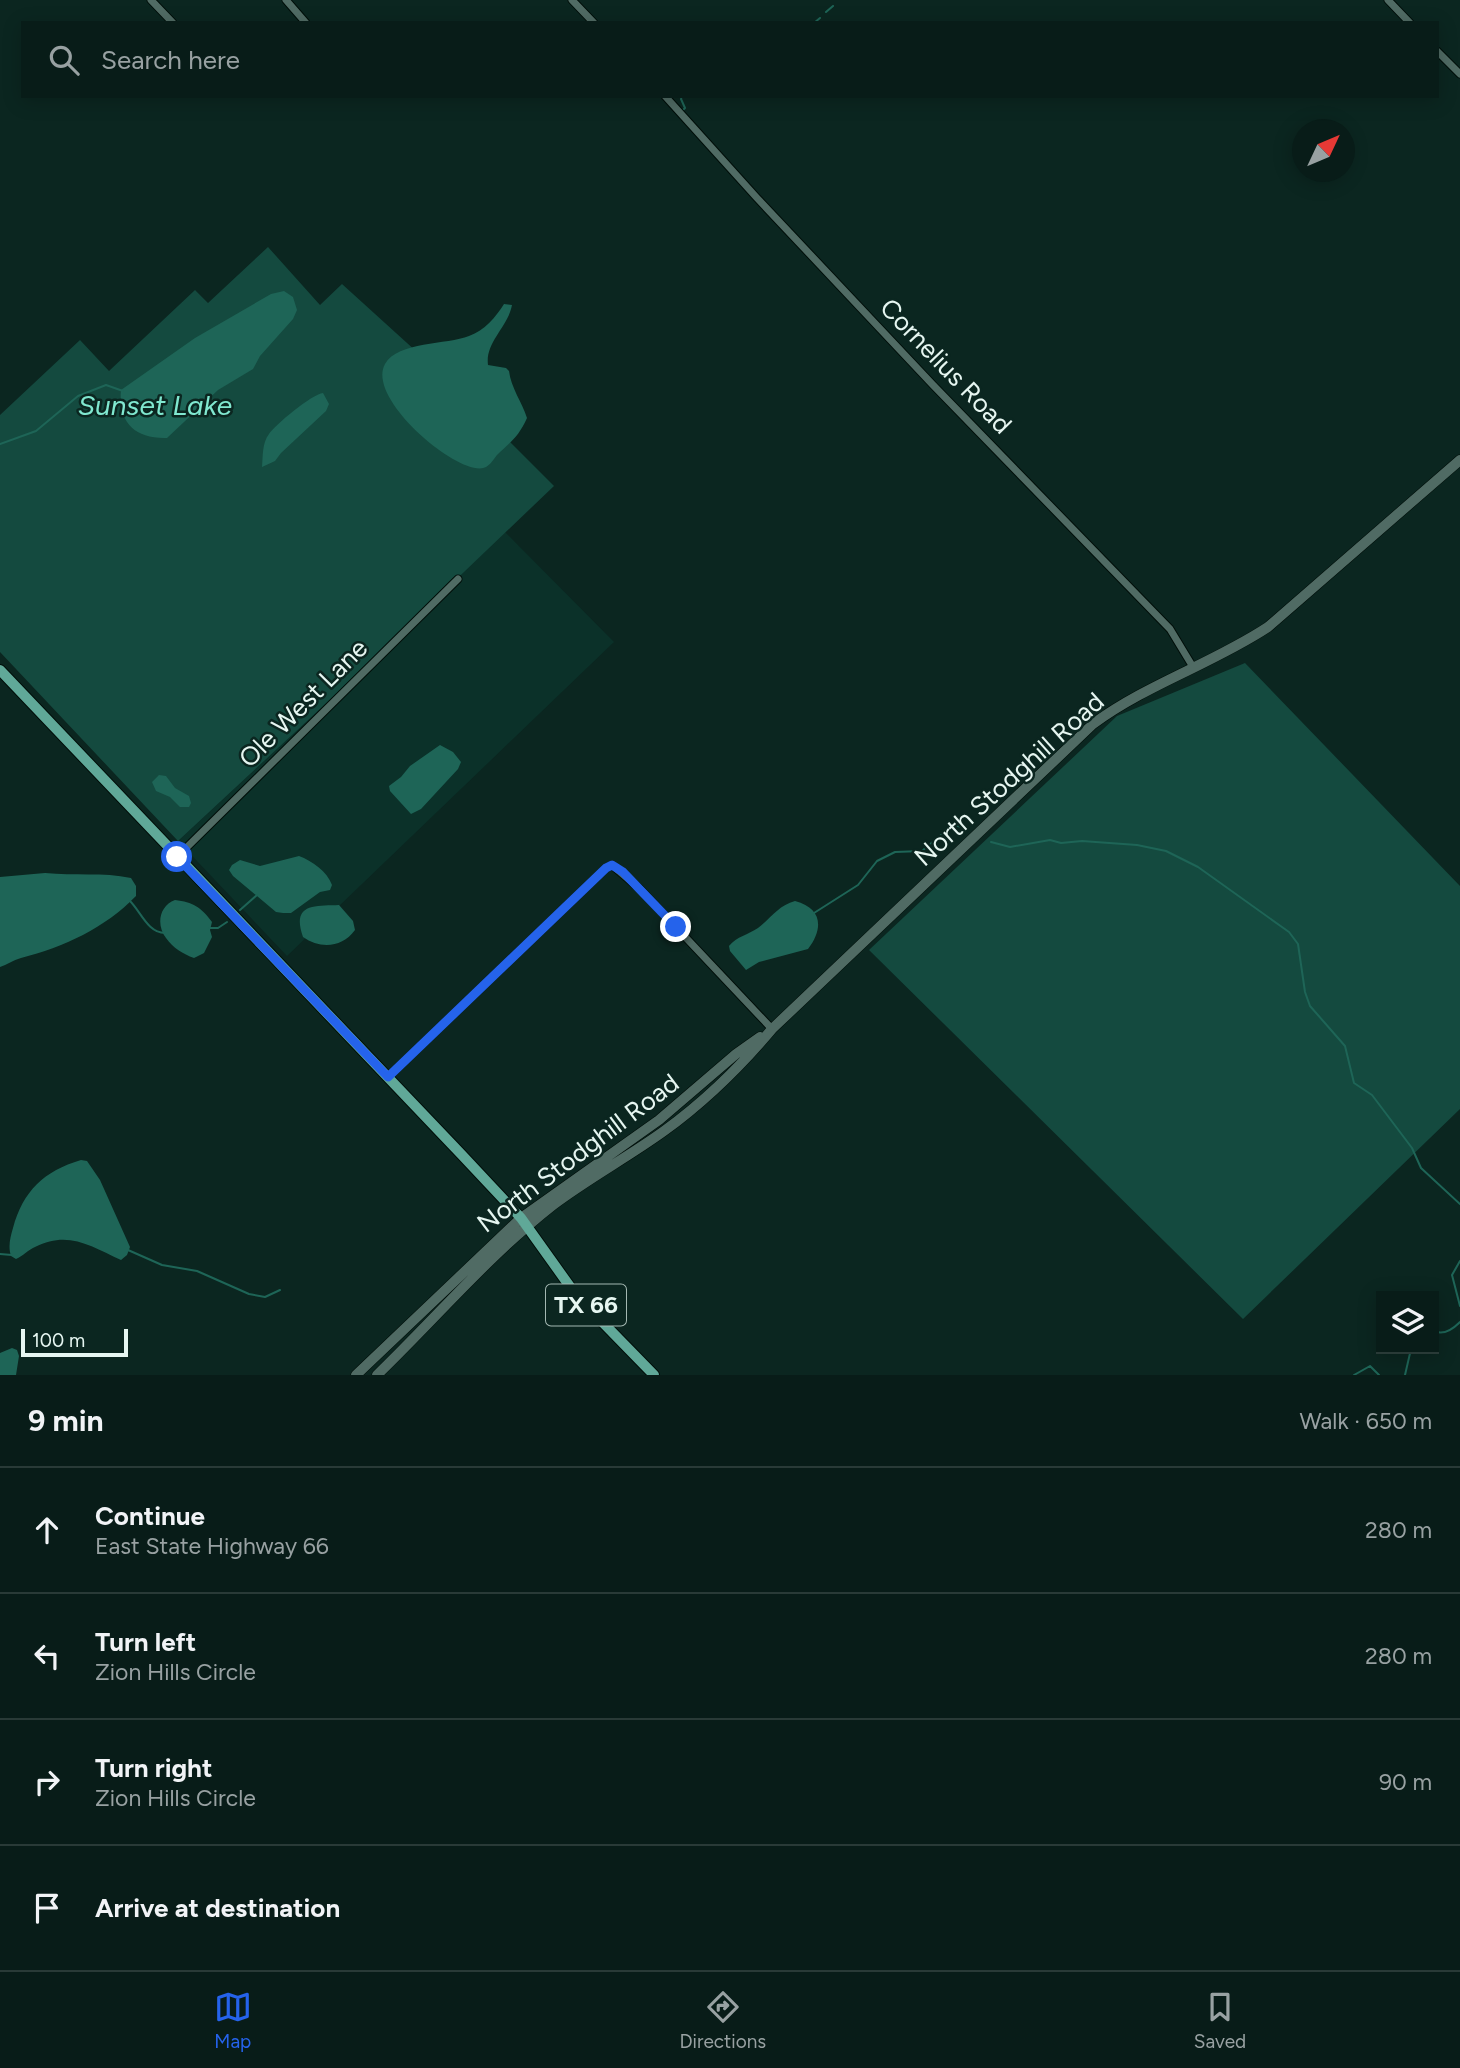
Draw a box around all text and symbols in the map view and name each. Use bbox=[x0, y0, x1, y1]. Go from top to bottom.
search box bbox=[21, 21, 1439, 98]
icon: search bbox=[45, 41, 83, 79]
text: Search here bbox=[101, 44, 240, 76]
north arrow bbox=[1292, 119, 1355, 182]
street label: Cornelius Road bbox=[873, 292, 1019, 440]
water label: Sunset Lake bbox=[78, 388, 232, 422]
street label: Ole West Lane bbox=[232, 632, 374, 774]
street label: North Stodghill Road bbox=[908, 685, 1110, 873]
route start bbox=[161, 841, 192, 872]
route end bbox=[660, 911, 691, 942]
street label: North Stodghill Road bbox=[471, 1067, 685, 1239]
road number: TX 66 bbox=[546, 1284, 626, 1325]
map controls bbox=[1376, 1291, 1439, 1354]
button: layers bbox=[1376, 1291, 1439, 1354]
scale bar bbox=[21, 1326, 128, 1358]
text: 100 m bbox=[32, 1329, 85, 1352]
text: 9 min bbox=[28, 1402, 104, 1439]
text: Walk · 650 m bbox=[1299, 1407, 1432, 1435]
text: Continue bbox=[95, 1500, 205, 1532]
icon: ahead bbox=[28, 1511, 66, 1549]
text: 280 m bbox=[1365, 1516, 1432, 1544]
text: East State Highway 66 bbox=[95, 1532, 329, 1560]
text: Turn left bbox=[95, 1626, 196, 1658]
icon: left bbox=[28, 1637, 66, 1675]
text: 280 m bbox=[1365, 1642, 1432, 1670]
text: Zion Hills Circle bbox=[95, 1658, 256, 1686]
text: Turn right bbox=[95, 1752, 212, 1784]
icon: right bbox=[28, 1763, 66, 1801]
text: 90 m bbox=[1379, 1768, 1432, 1796]
text: Zion Hills Circle bbox=[95, 1784, 256, 1812]
icon: arrive bbox=[28, 1889, 66, 1927]
text: Arrive at destination bbox=[95, 1892, 340, 1924]
tab: Map bbox=[214, 1988, 252, 2053]
tab: Directions bbox=[679, 1988, 766, 2053]
tab: Saved bbox=[1194, 1988, 1246, 2053]

